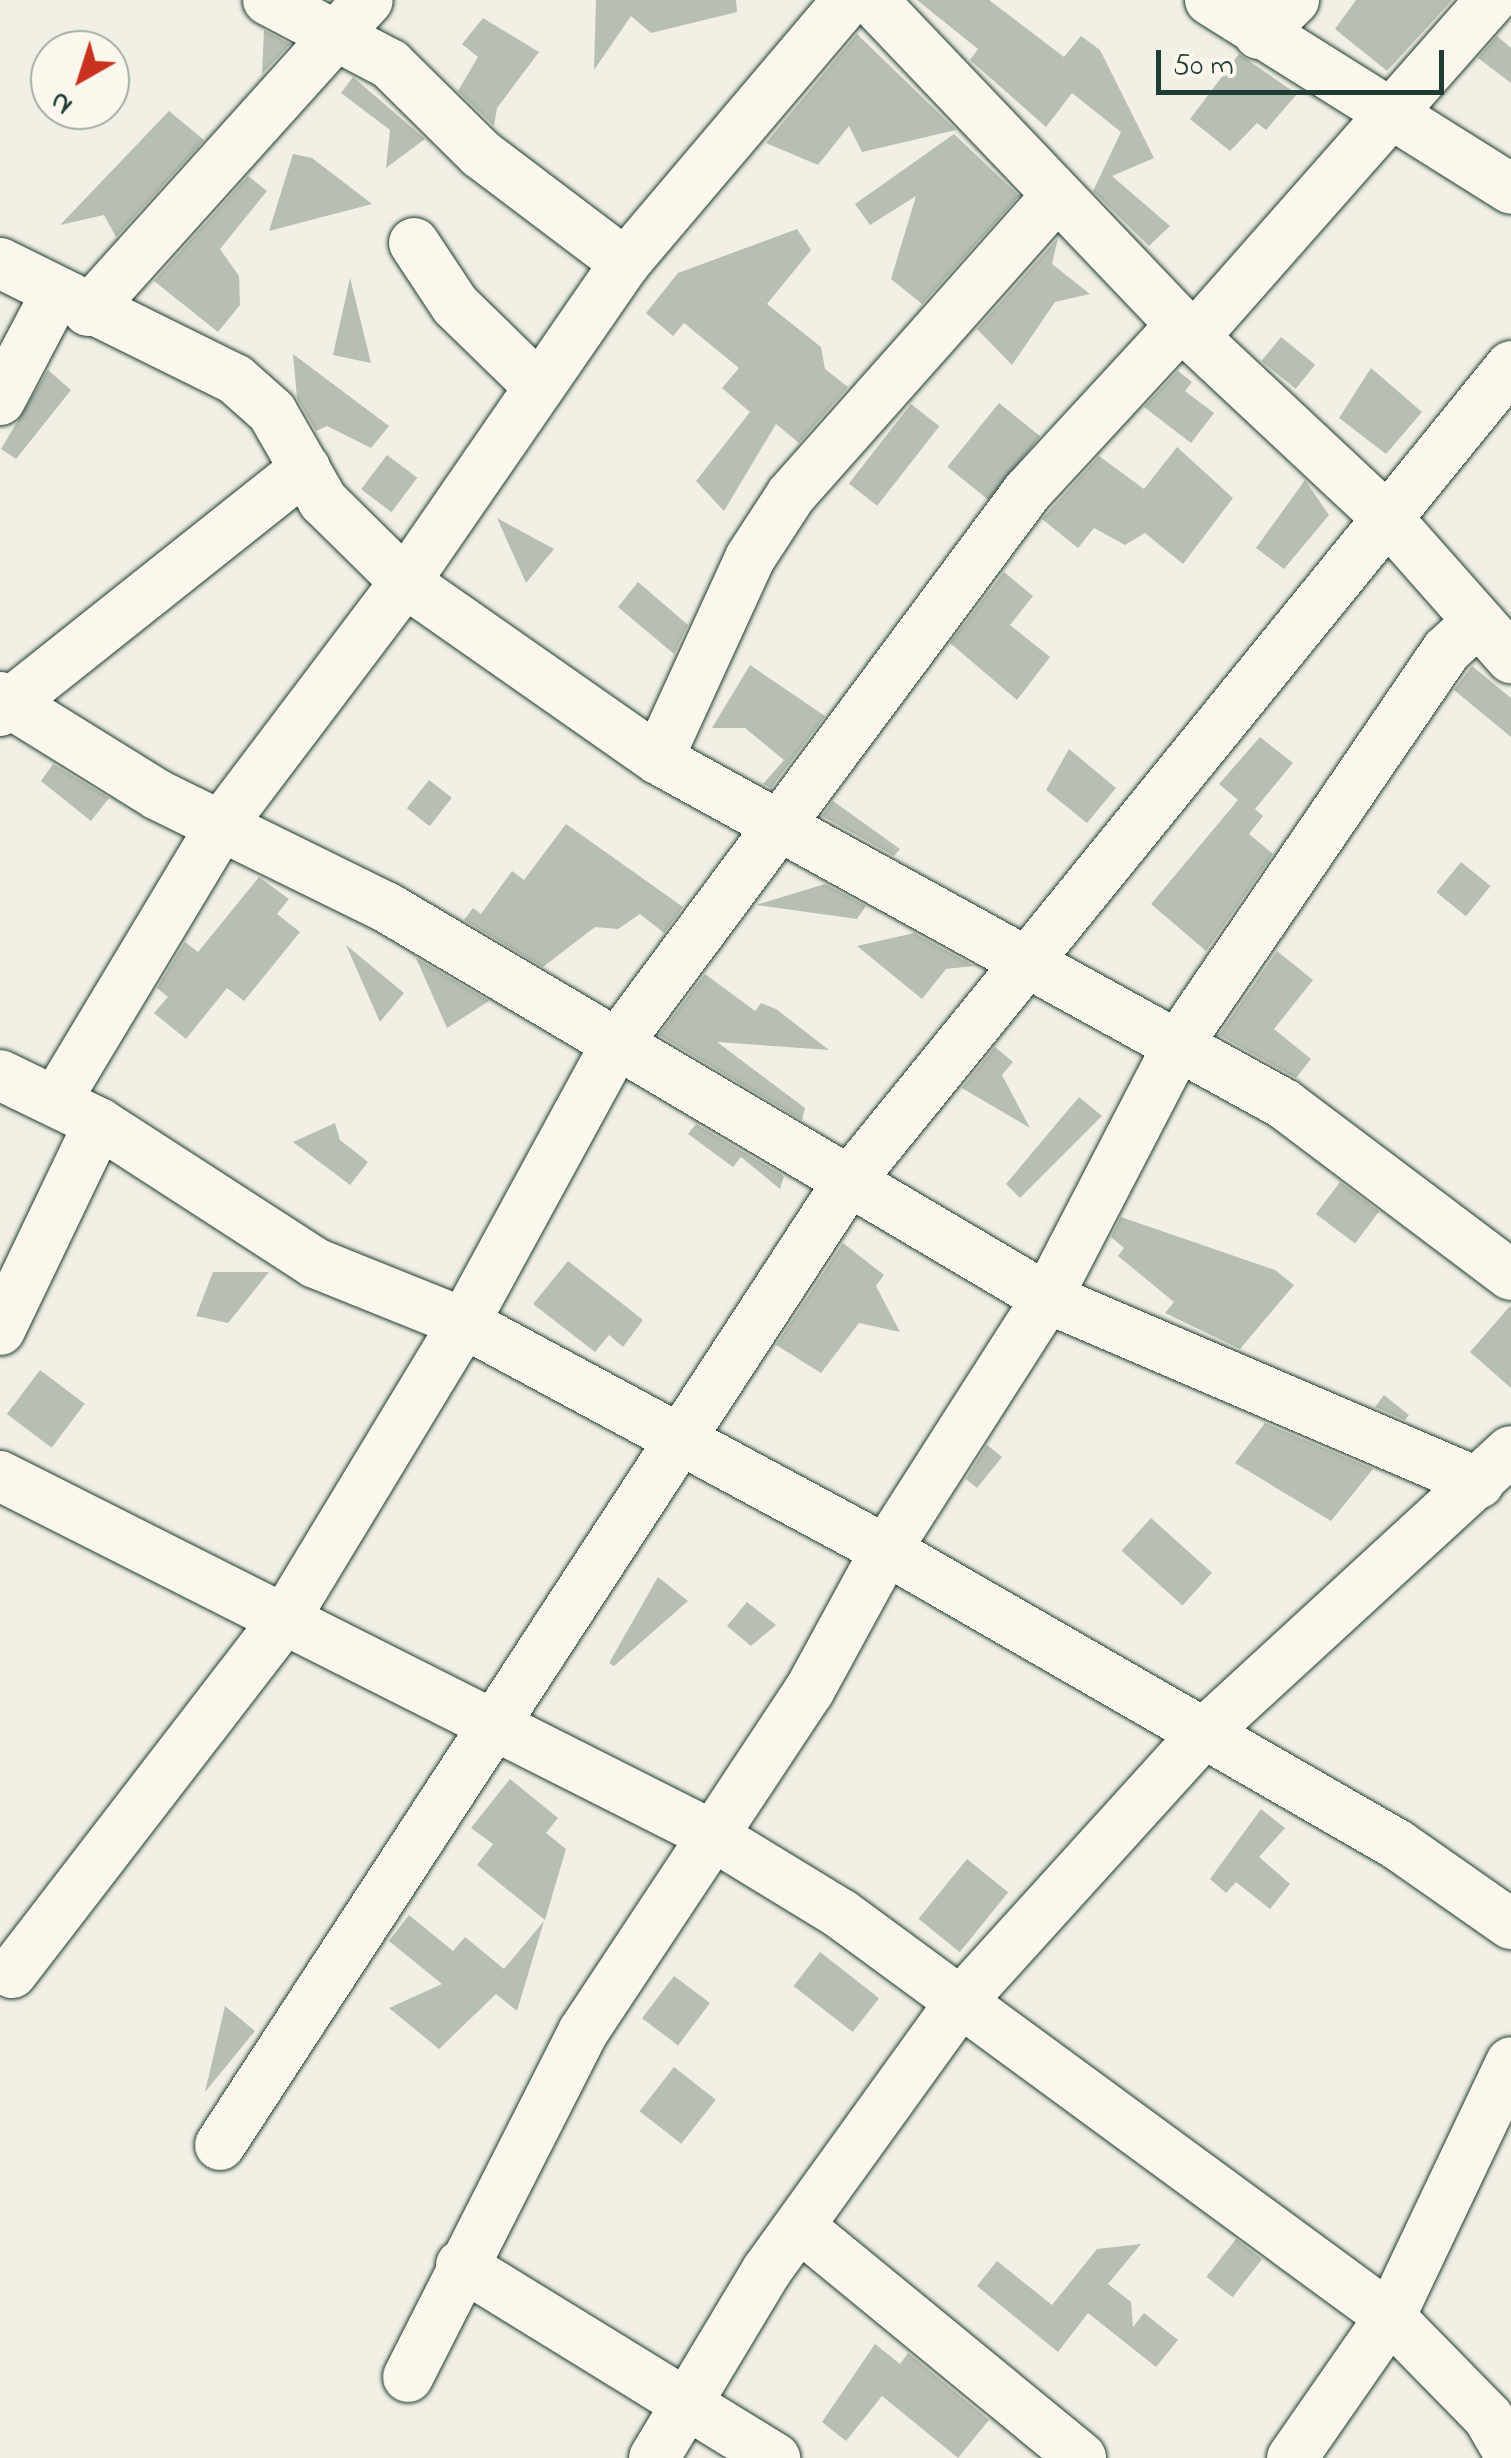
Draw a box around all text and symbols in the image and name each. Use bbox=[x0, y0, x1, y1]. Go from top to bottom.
north arrow bbox=[30, 30, 130, 130]
scale bar bbox=[1161, 30, 1448, 92]
text: 50 m bbox=[1173, 45, 1234, 89]
text: N bbox=[42, 80, 82, 124]

